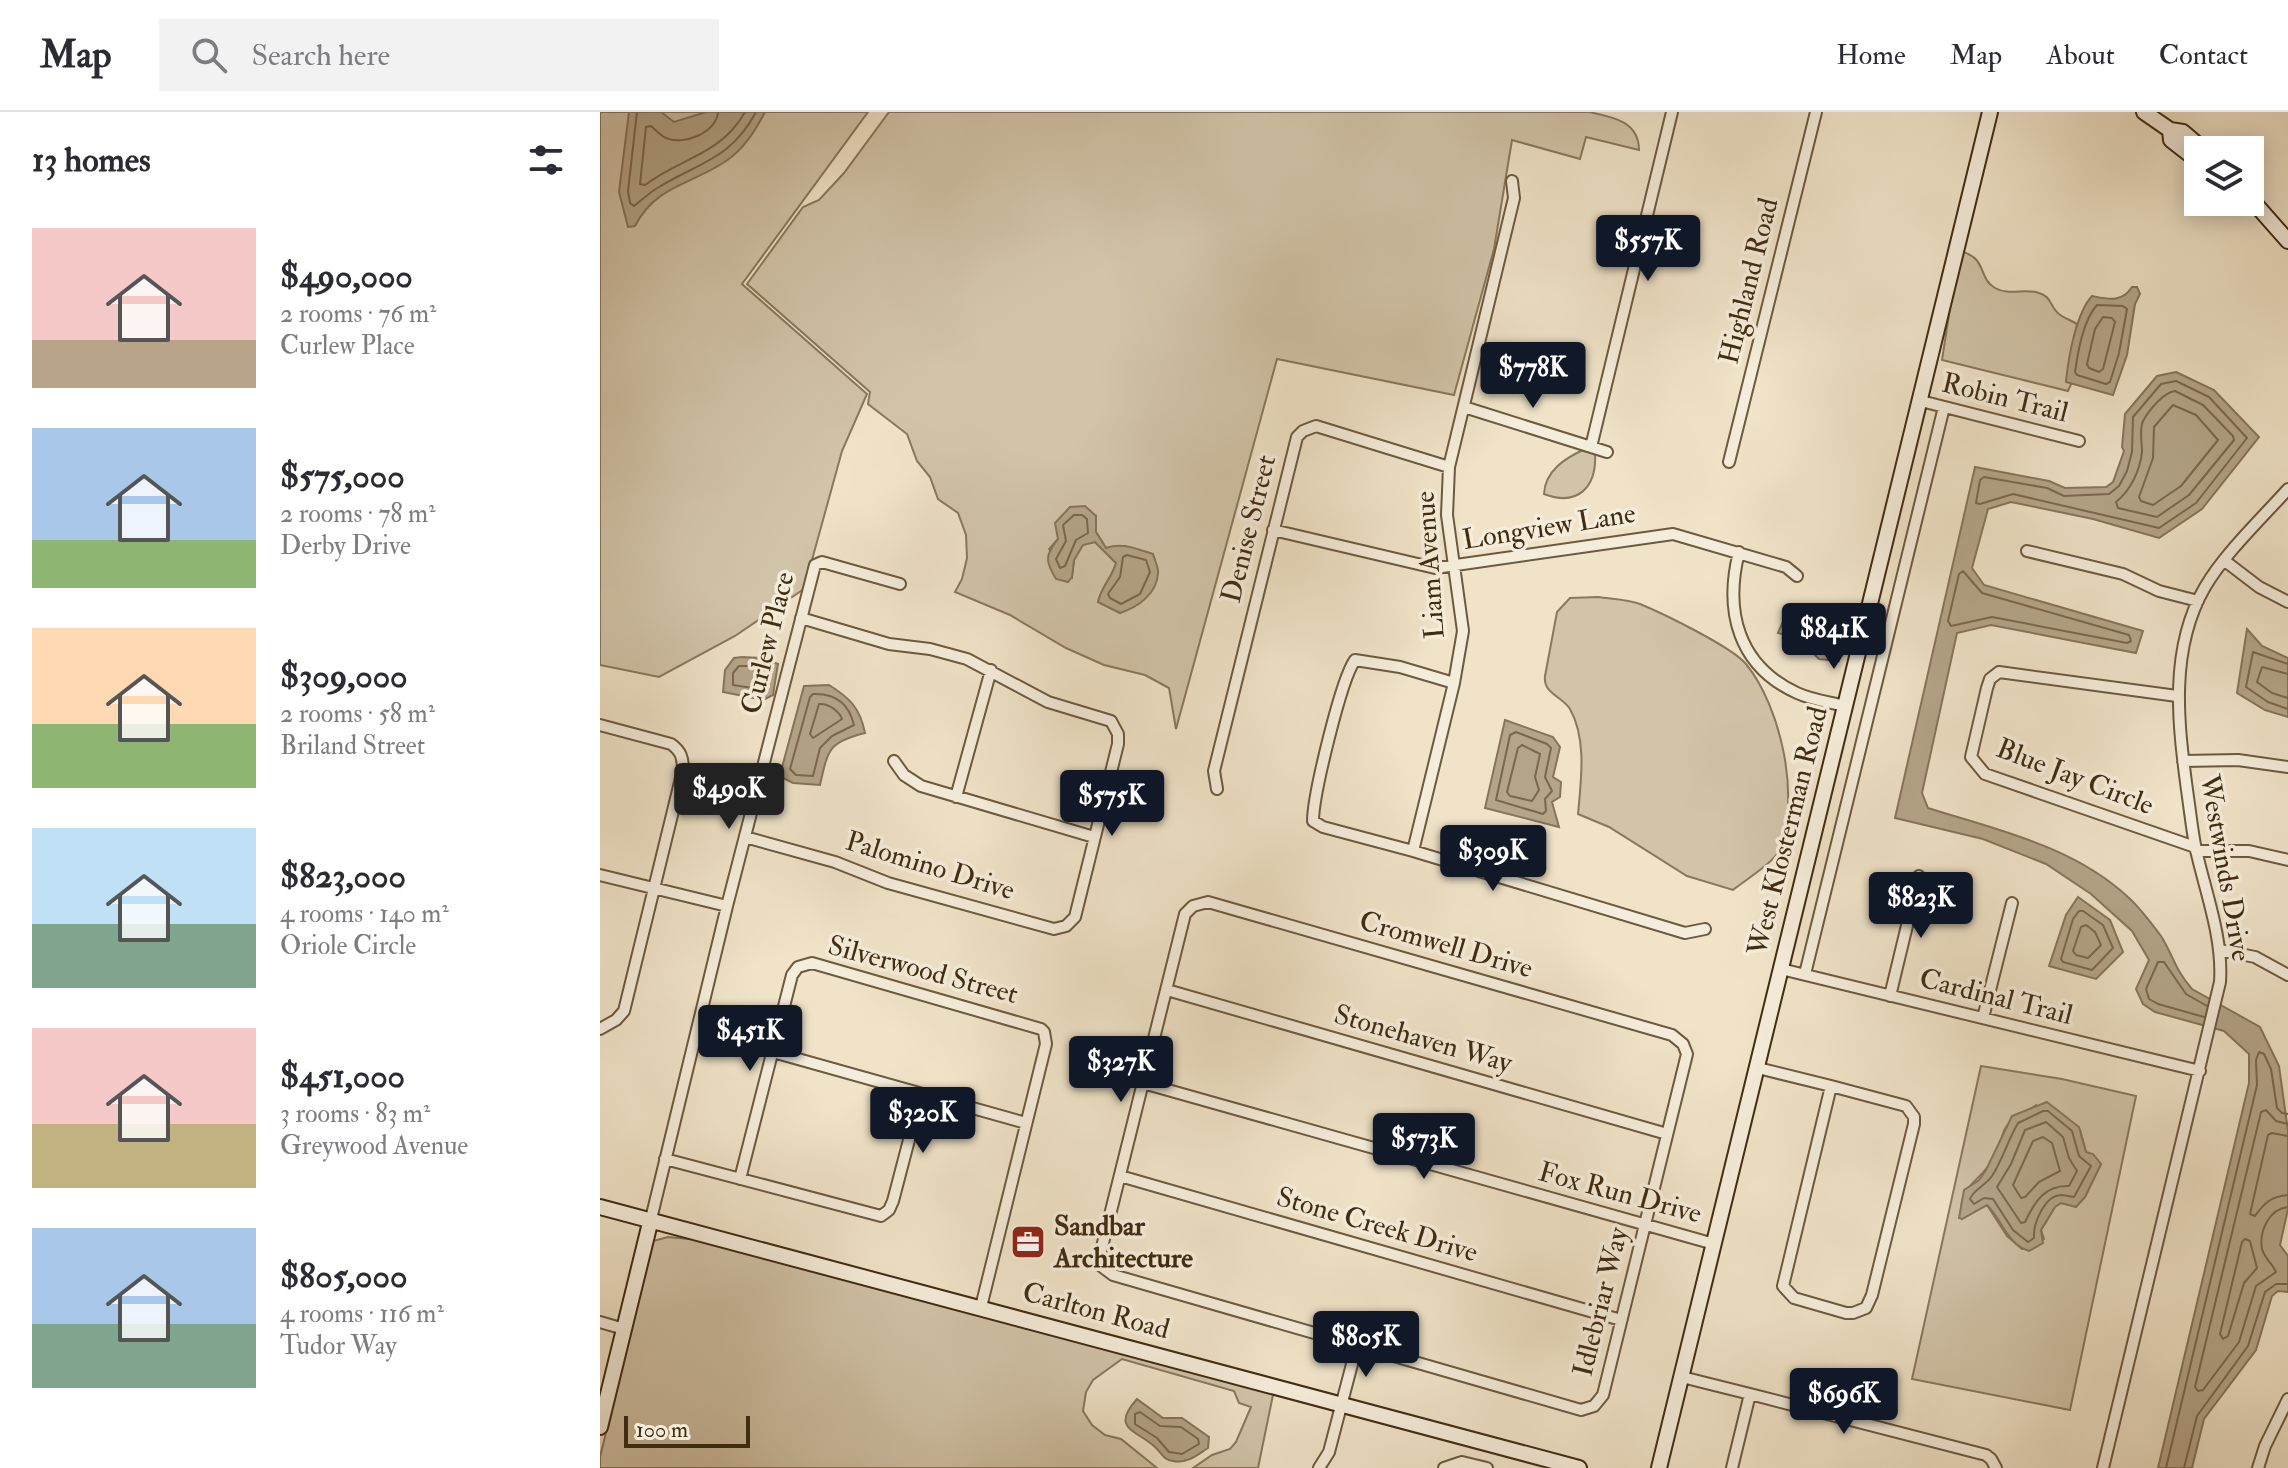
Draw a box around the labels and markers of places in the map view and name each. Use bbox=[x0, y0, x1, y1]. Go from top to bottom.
pin: $557K bbox=[1592, 215, 1704, 283]
pin: $778K bbox=[1477, 342, 1589, 410]
pin: $841K bbox=[1778, 603, 1890, 671]
pin: $490K bbox=[673, 763, 785, 831]
pin: $575K bbox=[1056, 770, 1168, 838]
pin: $309K bbox=[1437, 825, 1549, 893]
pin: $823K bbox=[1865, 872, 1977, 940]
pin: $451K bbox=[694, 1005, 806, 1073]
pin: $327K bbox=[1065, 1036, 1177, 1104]
pin: $320K bbox=[867, 1087, 979, 1155]
pin: $573K bbox=[1368, 1113, 1480, 1181]
place label: Sandbar Architecture bbox=[1053, 1209, 1193, 1276]
office icon: Sandbar Architecture bbox=[1009, 1223, 1047, 1261]
pin: $805K bbox=[1310, 1311, 1422, 1379]
pin: $696K bbox=[1788, 1368, 1900, 1436]

